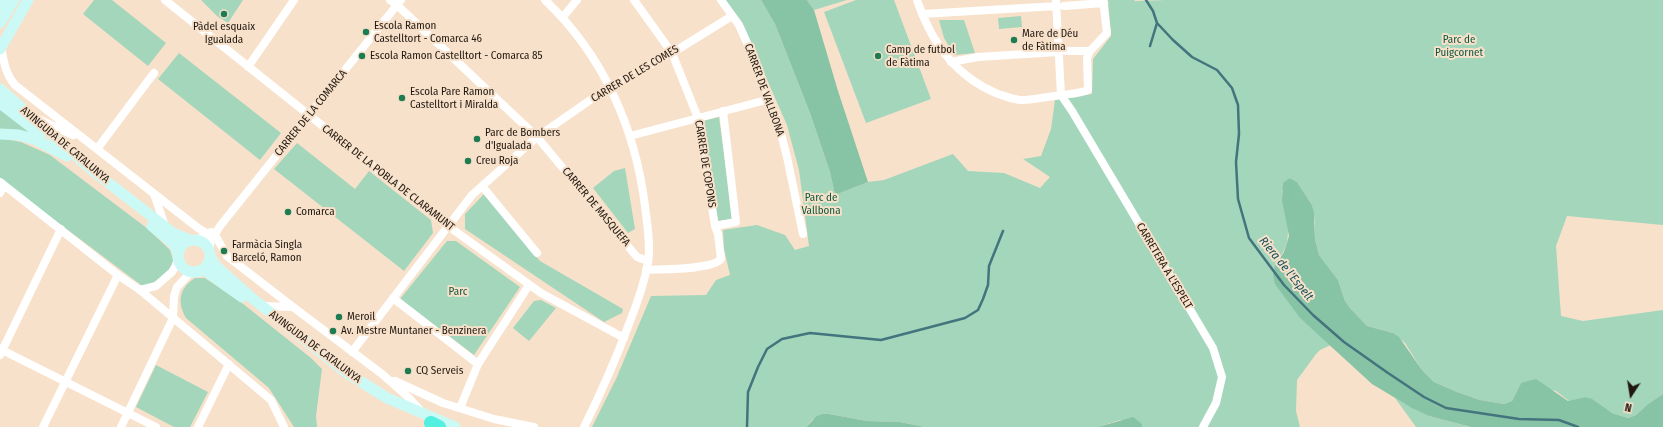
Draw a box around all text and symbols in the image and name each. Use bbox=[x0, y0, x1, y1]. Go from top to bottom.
marker: Pàdel esquaix Igualada bbox=[219, 9, 229, 19]
place label: Escola Ramon Castelltort - Comarca 46 bbox=[374, 19, 482, 45]
place label: Pàdel esquaix Igualada bbox=[193, 20, 255, 46]
marker: Escola Ramon Castelltort - Comarca 46 bbox=[361, 27, 371, 37]
place label: Mare de Déu de Fàtima bbox=[1022, 27, 1078, 53]
park label: Parc de Puigcornet bbox=[1435, 33, 1483, 59]
marker: Mare de Déu de Fàtima bbox=[1009, 35, 1019, 45]
street label: CARRER DE VALLBONA bbox=[741, 42, 787, 138]
street label: CARRER DE LES COMES bbox=[589, 43, 681, 105]
place label: Camp de futbol de Fàtima bbox=[886, 43, 955, 69]
place label: Escola Ramon Castelltort - Comarca 85 bbox=[370, 49, 543, 63]
marker: Escola Ramon Castelltort - Comarca 85 bbox=[357, 51, 367, 61]
marker: Camp de futbol de Fàtima bbox=[873, 51, 883, 61]
street label: CARRER DE LA COMARCA bbox=[272, 67, 350, 159]
place label: Escola Pare Ramon Castelltort i Miralda bbox=[410, 85, 498, 111]
marker: Escola Pare Ramon Castelltort i Miralda bbox=[397, 93, 407, 103]
street label: AVINGUDA DE CATALUNYA bbox=[18, 104, 112, 186]
street label: CARRER DE COPONS bbox=[692, 119, 718, 209]
street label: CARRER DE LA POBLA DE CLARAMUNT bbox=[319, 122, 457, 234]
place label: Parc de Bombers d'Igualada bbox=[485, 126, 560, 152]
marker: Parc de Bombers d'Igualada bbox=[472, 134, 482, 144]
place label: Creu Roja bbox=[476, 154, 519, 168]
marker: Creu Roja bbox=[463, 156, 473, 166]
street label: CARRER DE MASQUEFA bbox=[559, 165, 633, 249]
park label: Parc de Vallbona bbox=[801, 191, 841, 217]
place label: Comarca bbox=[296, 205, 335, 219]
marker: Comarca bbox=[283, 207, 293, 217]
street label: CARRETERA A L'ESPELT bbox=[1133, 221, 1195, 311]
water label: Riera de l'Espelt bbox=[1256, 234, 1316, 304]
place label: Farmàcia Singla Barceló, Ramon bbox=[232, 238, 302, 264]
marker: Farmàcia Singla Barceló, Ramon bbox=[219, 246, 229, 256]
park label: Parc bbox=[449, 285, 467, 299]
street label: AVINGUDA DE CATALUNYA bbox=[266, 308, 364, 386]
place label: Meroil bbox=[347, 310, 375, 324]
marker: Meroil bbox=[334, 312, 344, 322]
place label: Av. Mestre Muntaner - Benzinera bbox=[341, 324, 486, 338]
marker: Av. Mestre Muntaner - Benzinera bbox=[328, 326, 338, 336]
place label: CQ Serveis bbox=[416, 364, 463, 378]
marker: CQ Serveis bbox=[403, 366, 413, 376]
north arrow bbox=[1611, 375, 1651, 415]
text: N bbox=[1624, 400, 1633, 414]

